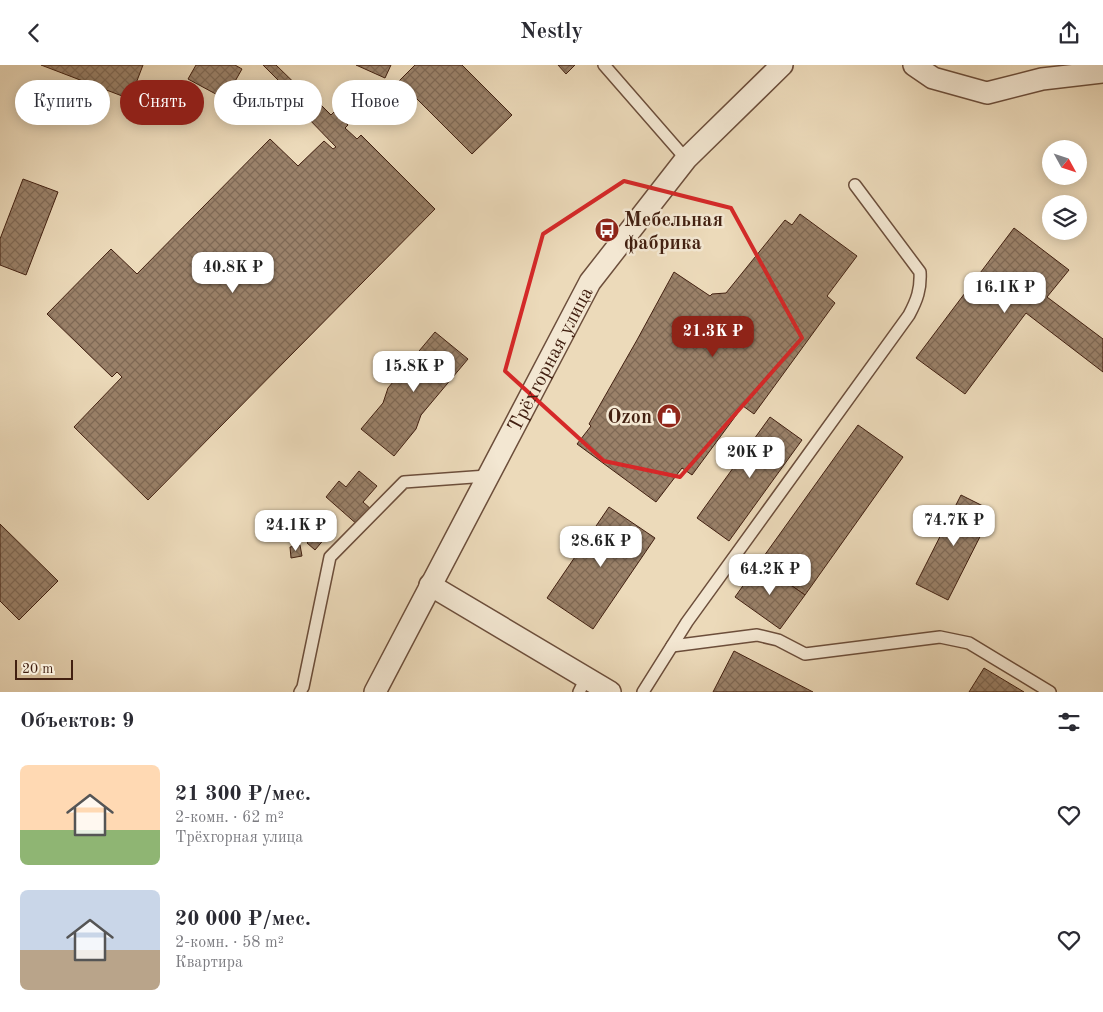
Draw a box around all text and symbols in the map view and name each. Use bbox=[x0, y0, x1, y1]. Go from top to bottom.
icon: back bbox=[20, 19, 48, 47]
icon: share bbox=[1055, 19, 1083, 47]
text: Nestly bbox=[520, 21, 583, 43]
chip: Купить bbox=[15, 80, 110, 125]
chip: Снять bbox=[120, 80, 204, 125]
chip: Фильтры bbox=[214, 80, 322, 125]
chip: Новое bbox=[332, 80, 417, 125]
north arrow bbox=[1042, 140, 1088, 185]
map controls bbox=[1042, 140, 1087, 240]
button: layers bbox=[1042, 195, 1087, 240]
place label: Мебельная фабрика bbox=[624, 211, 723, 254]
bus stop icon: Мебельная фабрика bbox=[594, 217, 620, 243]
pin: 40.8K ₽ bbox=[187, 251, 279, 294]
text: 40.8K ₽ bbox=[203, 260, 263, 276]
pin: 16.1K ₽ bbox=[959, 271, 1051, 314]
text: 16.1K ₽ bbox=[975, 280, 1035, 296]
street label: Трёхгорная улица bbox=[505, 284, 598, 436]
pin: 21.3K ₽ bbox=[667, 315, 759, 358]
text: 21.3K ₽ bbox=[683, 324, 743, 340]
pin: 15.8K ₽ bbox=[368, 351, 460, 393]
text: 15.8K ₽ bbox=[384, 359, 444, 375]
shop icon: Ozon bbox=[656, 403, 682, 429]
place label: Ozon bbox=[607, 408, 652, 428]
pin: 20K ₽ bbox=[715, 437, 785, 479]
text: 20K ₽ bbox=[727, 445, 773, 461]
pin: 74.7K ₽ bbox=[908, 505, 1000, 547]
pin: 24.1K ₽ bbox=[250, 509, 342, 552]
text: 74.7K ₽ bbox=[924, 513, 984, 529]
text: 24.1K ₽ bbox=[266, 518, 326, 534]
pin: 28.6K ₽ bbox=[555, 525, 647, 568]
text: 28.6K ₽ bbox=[571, 534, 631, 550]
pin: 64.2K ₽ bbox=[724, 553, 816, 596]
text: 64.2K ₽ bbox=[740, 562, 800, 578]
scale bar bbox=[15, 657, 72, 680]
text: 20 m bbox=[22, 662, 53, 676]
icon: filters bbox=[1055, 708, 1083, 736]
text: Объектов: 9 bbox=[20, 711, 134, 732]
text: 21 300 ₽/мес. bbox=[175, 784, 311, 805]
icon: home bbox=[60, 785, 120, 845]
icon: heart bbox=[1055, 801, 1083, 829]
text: 2-комн. · 62 m² bbox=[175, 810, 284, 826]
text: Трёхгорная улица bbox=[175, 830, 303, 846]
text: 20 000 ₽/мес. bbox=[175, 909, 311, 930]
icon: home bbox=[60, 910, 120, 970]
icon: heart bbox=[1055, 926, 1083, 954]
text: 2-комн. · 58 m² bbox=[175, 935, 284, 951]
text: Квартира bbox=[175, 955, 243, 971]

